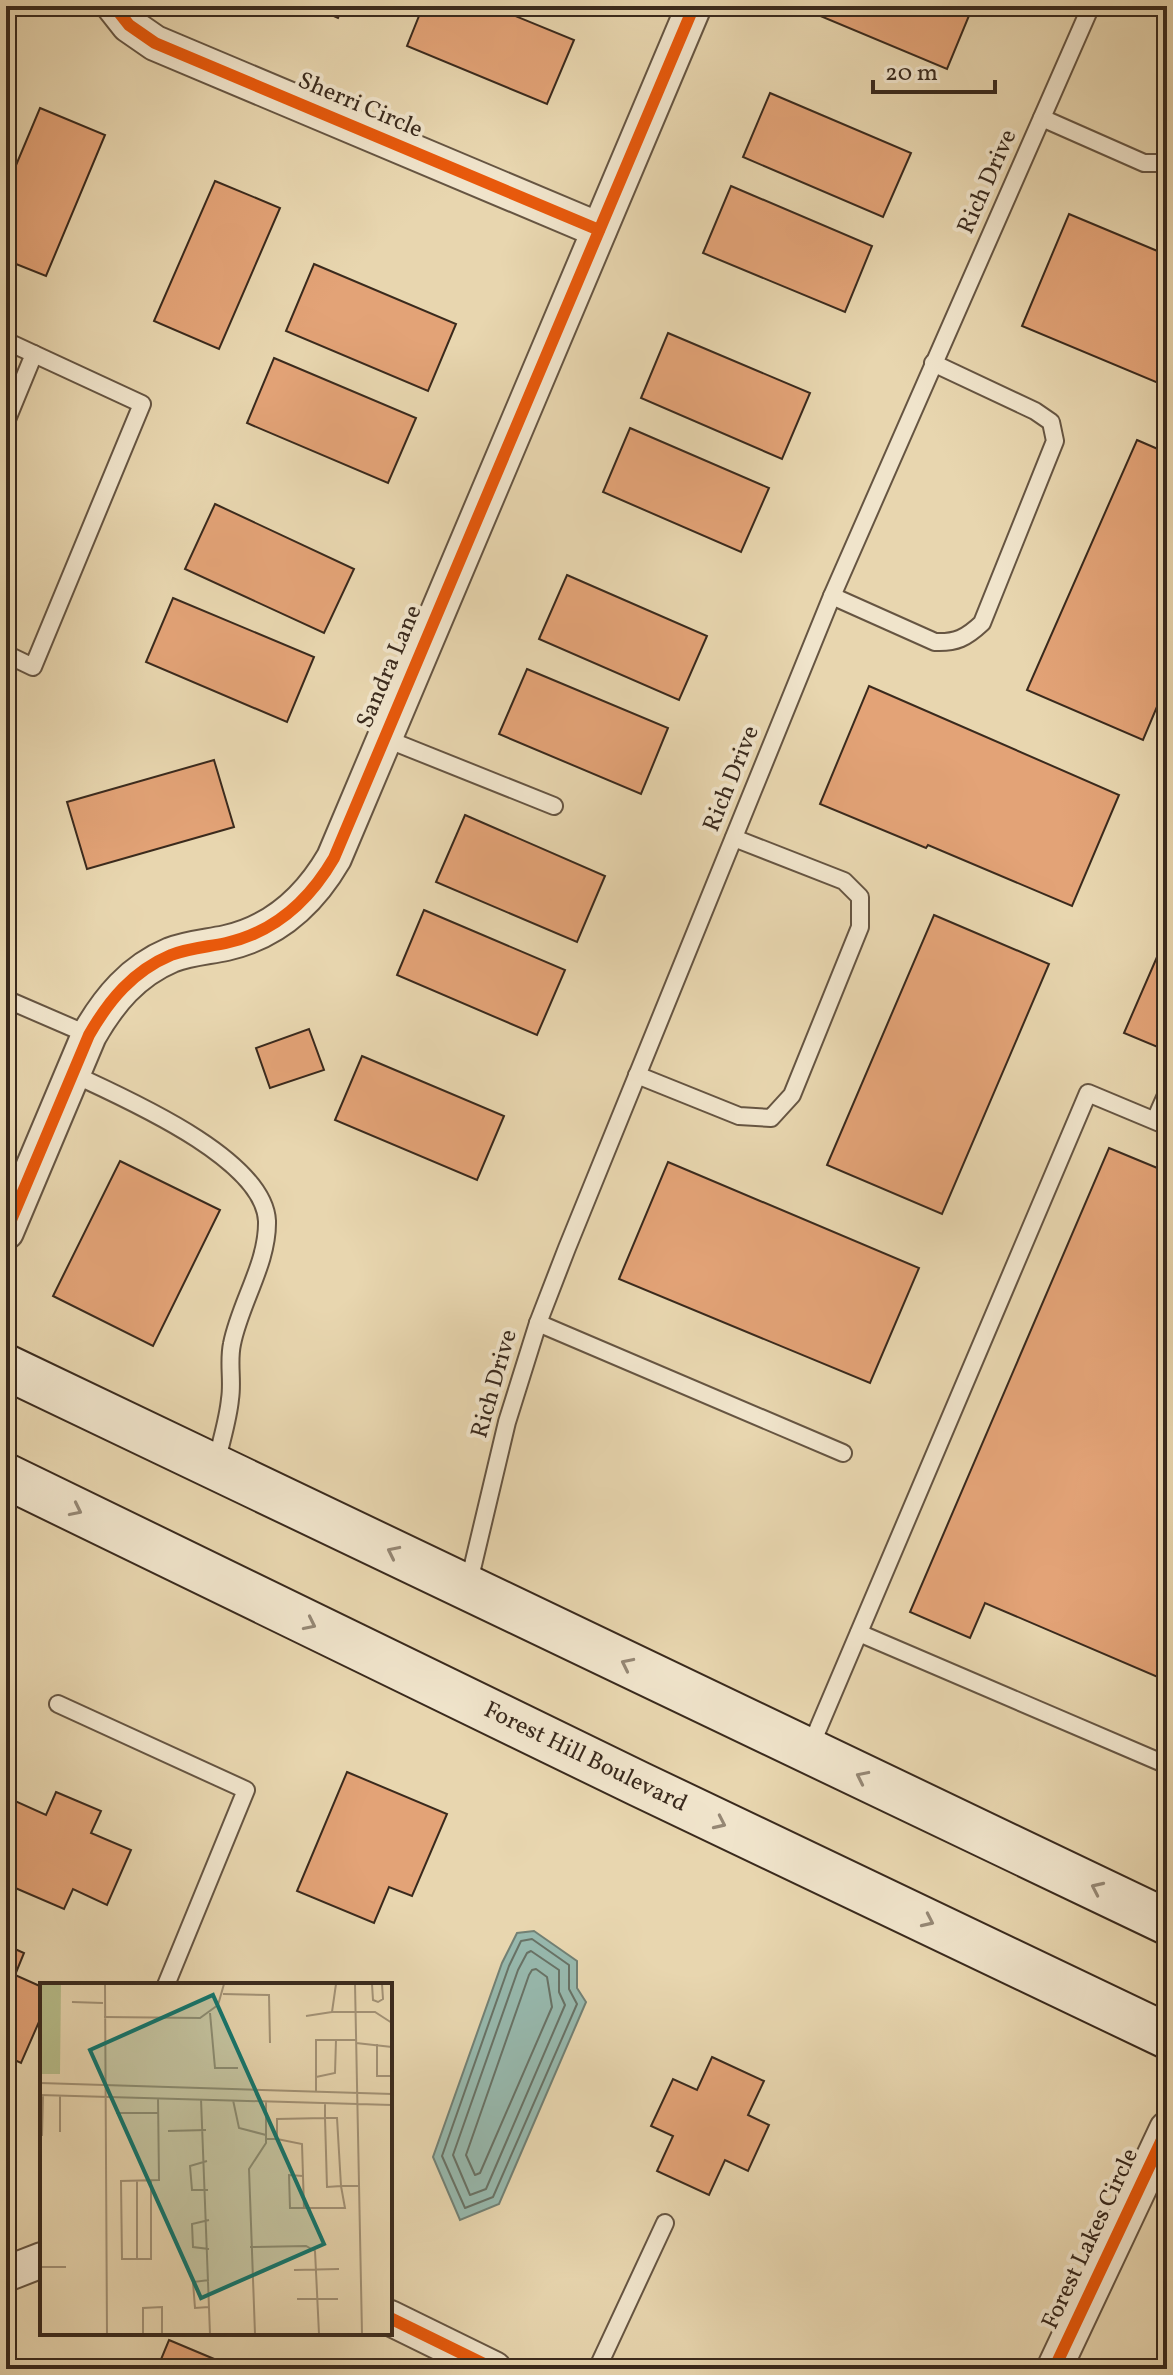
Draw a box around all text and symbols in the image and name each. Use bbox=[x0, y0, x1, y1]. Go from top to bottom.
scale bar bbox=[873, 44, 995, 94]
text: 20 m bbox=[885, 57, 938, 91]
street label: Sherri Circle bbox=[292, 64, 428, 148]
street label: Rich Drive bbox=[950, 124, 1026, 240]
street label: Sandra Lane bbox=[349, 600, 431, 734]
street label: Rich Drive bbox=[695, 721, 769, 837]
street label: Rich Drive bbox=[463, 1326, 527, 1442]
one-way arrow bbox=[68, 1500, 83, 1516]
one-way arrow bbox=[387, 1546, 401, 1562]
one-way arrow bbox=[301, 1614, 316, 1630]
one-way arrow bbox=[621, 1658, 636, 1674]
street label: Forest Hill Boulevard bbox=[478, 1694, 693, 1821]
one-way arrow bbox=[855, 1771, 870, 1787]
one-way arrow bbox=[712, 1813, 727, 1829]
one-way arrow bbox=[1090, 1882, 1105, 1898]
one-way arrow bbox=[919, 1911, 934, 1927]
inset map bbox=[40, 1983, 392, 2335]
street label: Forest Lakes Circle bbox=[1034, 2143, 1148, 2335]

